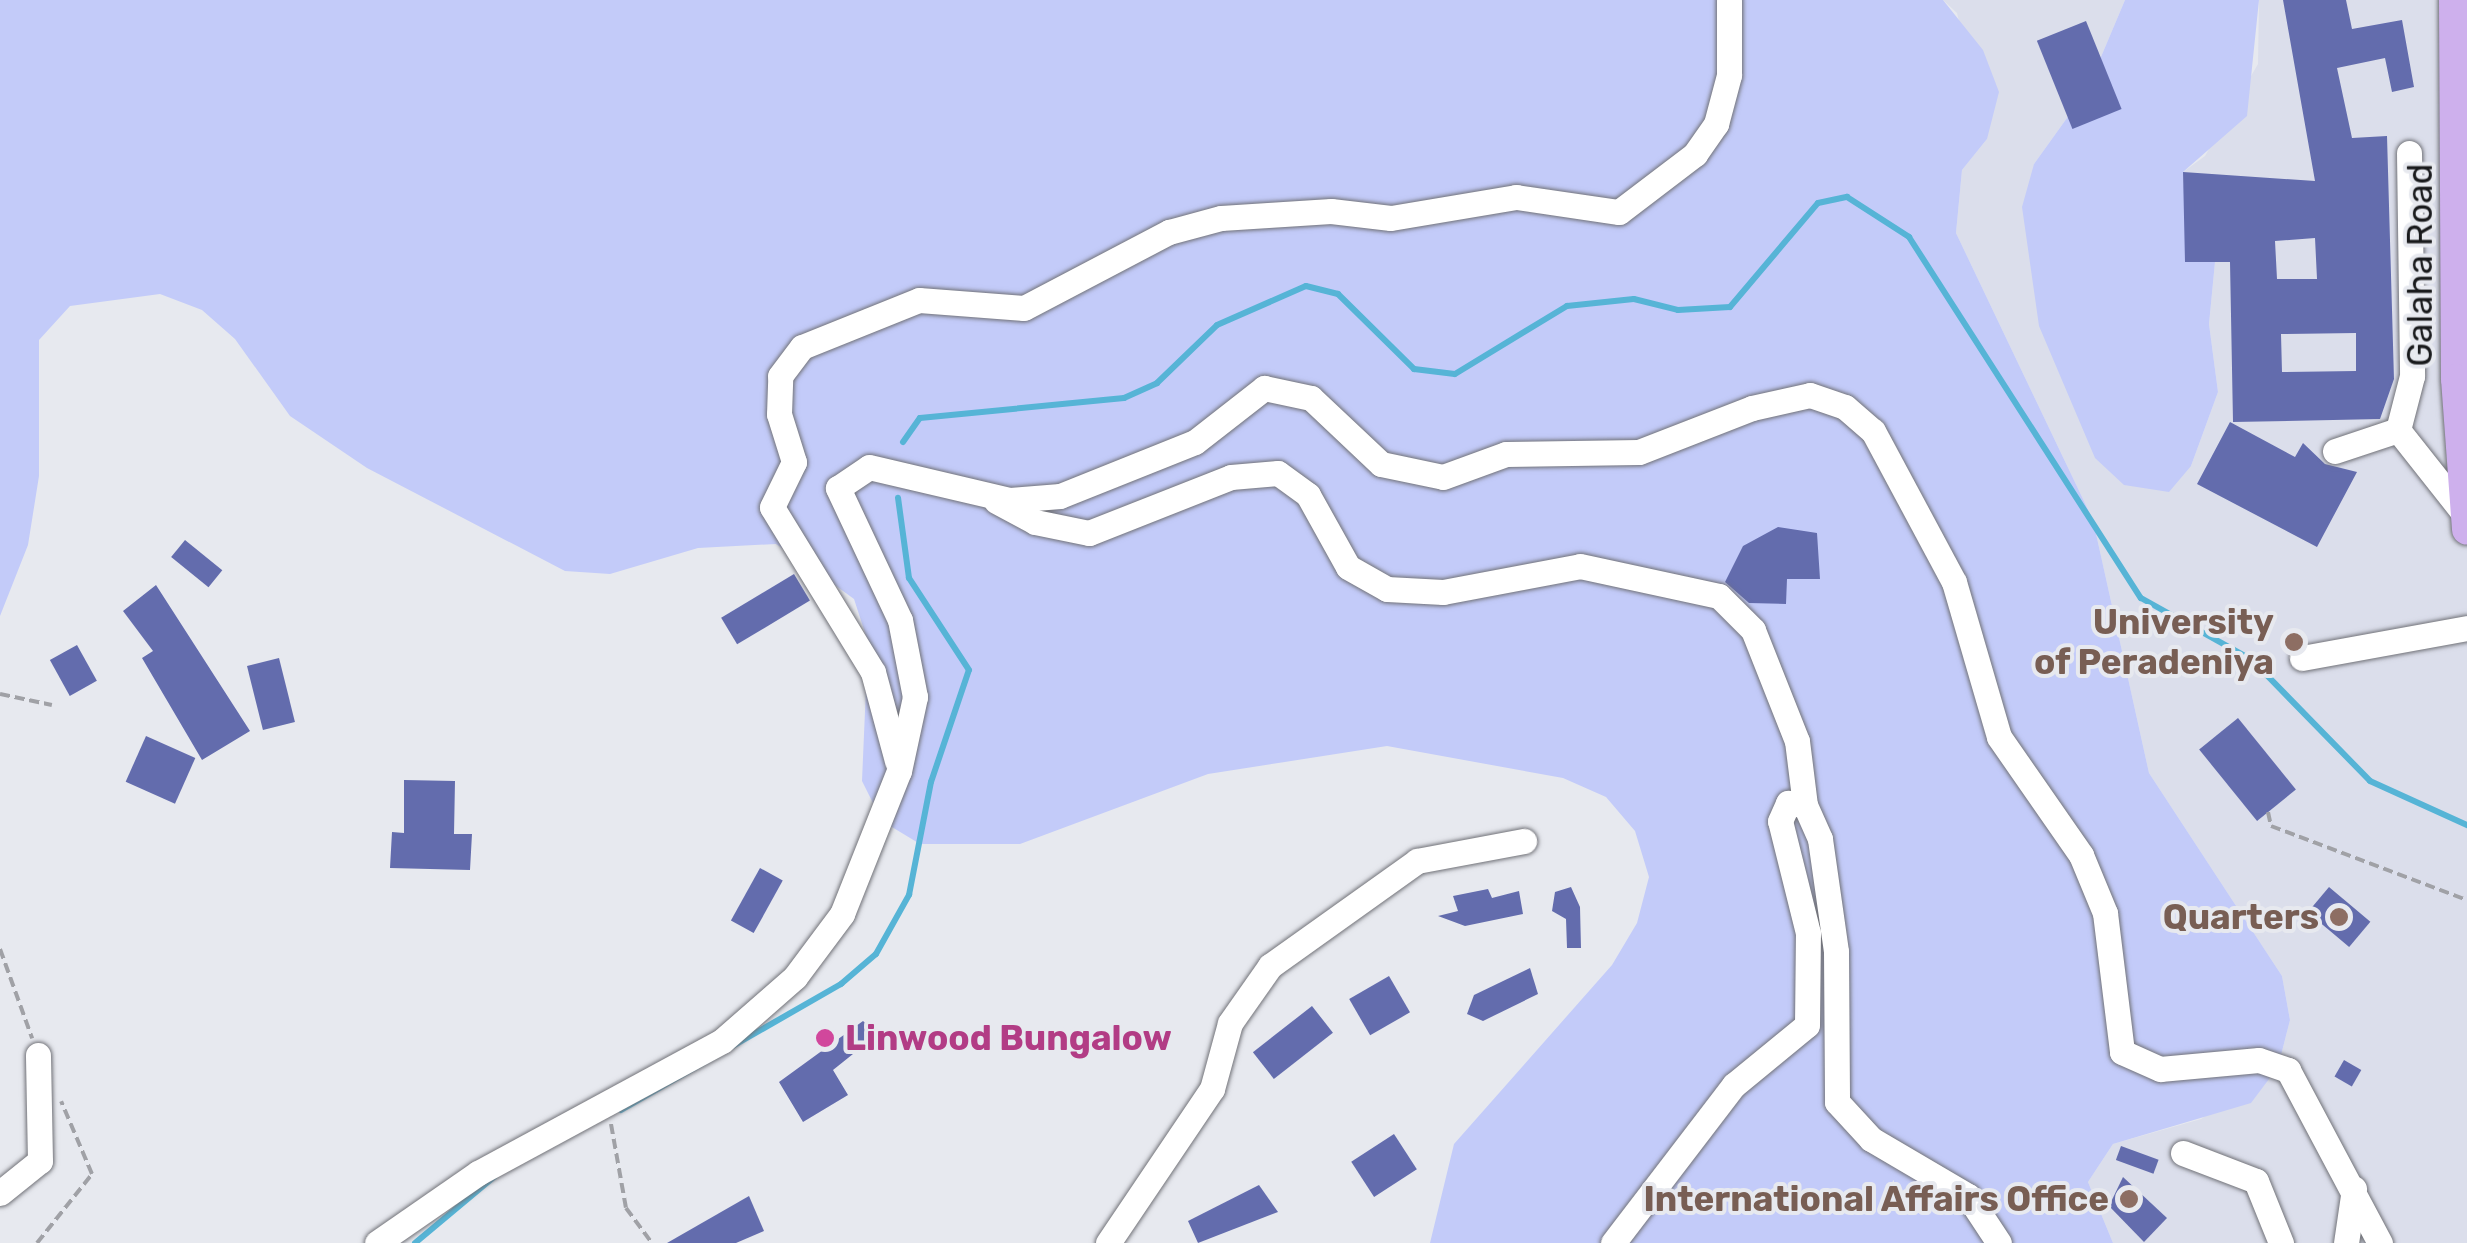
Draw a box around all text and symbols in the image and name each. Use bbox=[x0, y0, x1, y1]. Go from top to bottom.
street label: Galaha Road bbox=[2399, 163, 2441, 367]
place label: University of Peradeniya bbox=[2033, 601, 2274, 683]
marker: University of Peradeniya bbox=[2283, 631, 2305, 653]
place label: Quarters bbox=[2163, 896, 2319, 938]
marker: Quarters bbox=[2328, 906, 2350, 928]
place label: Linwood Bungalow bbox=[845, 1017, 1172, 1059]
marker: Linwood Bungalow bbox=[814, 1027, 836, 1049]
place label: International Affairs Office bbox=[1643, 1178, 2109, 1220]
marker: International Affairs Office bbox=[2118, 1188, 2140, 1210]

